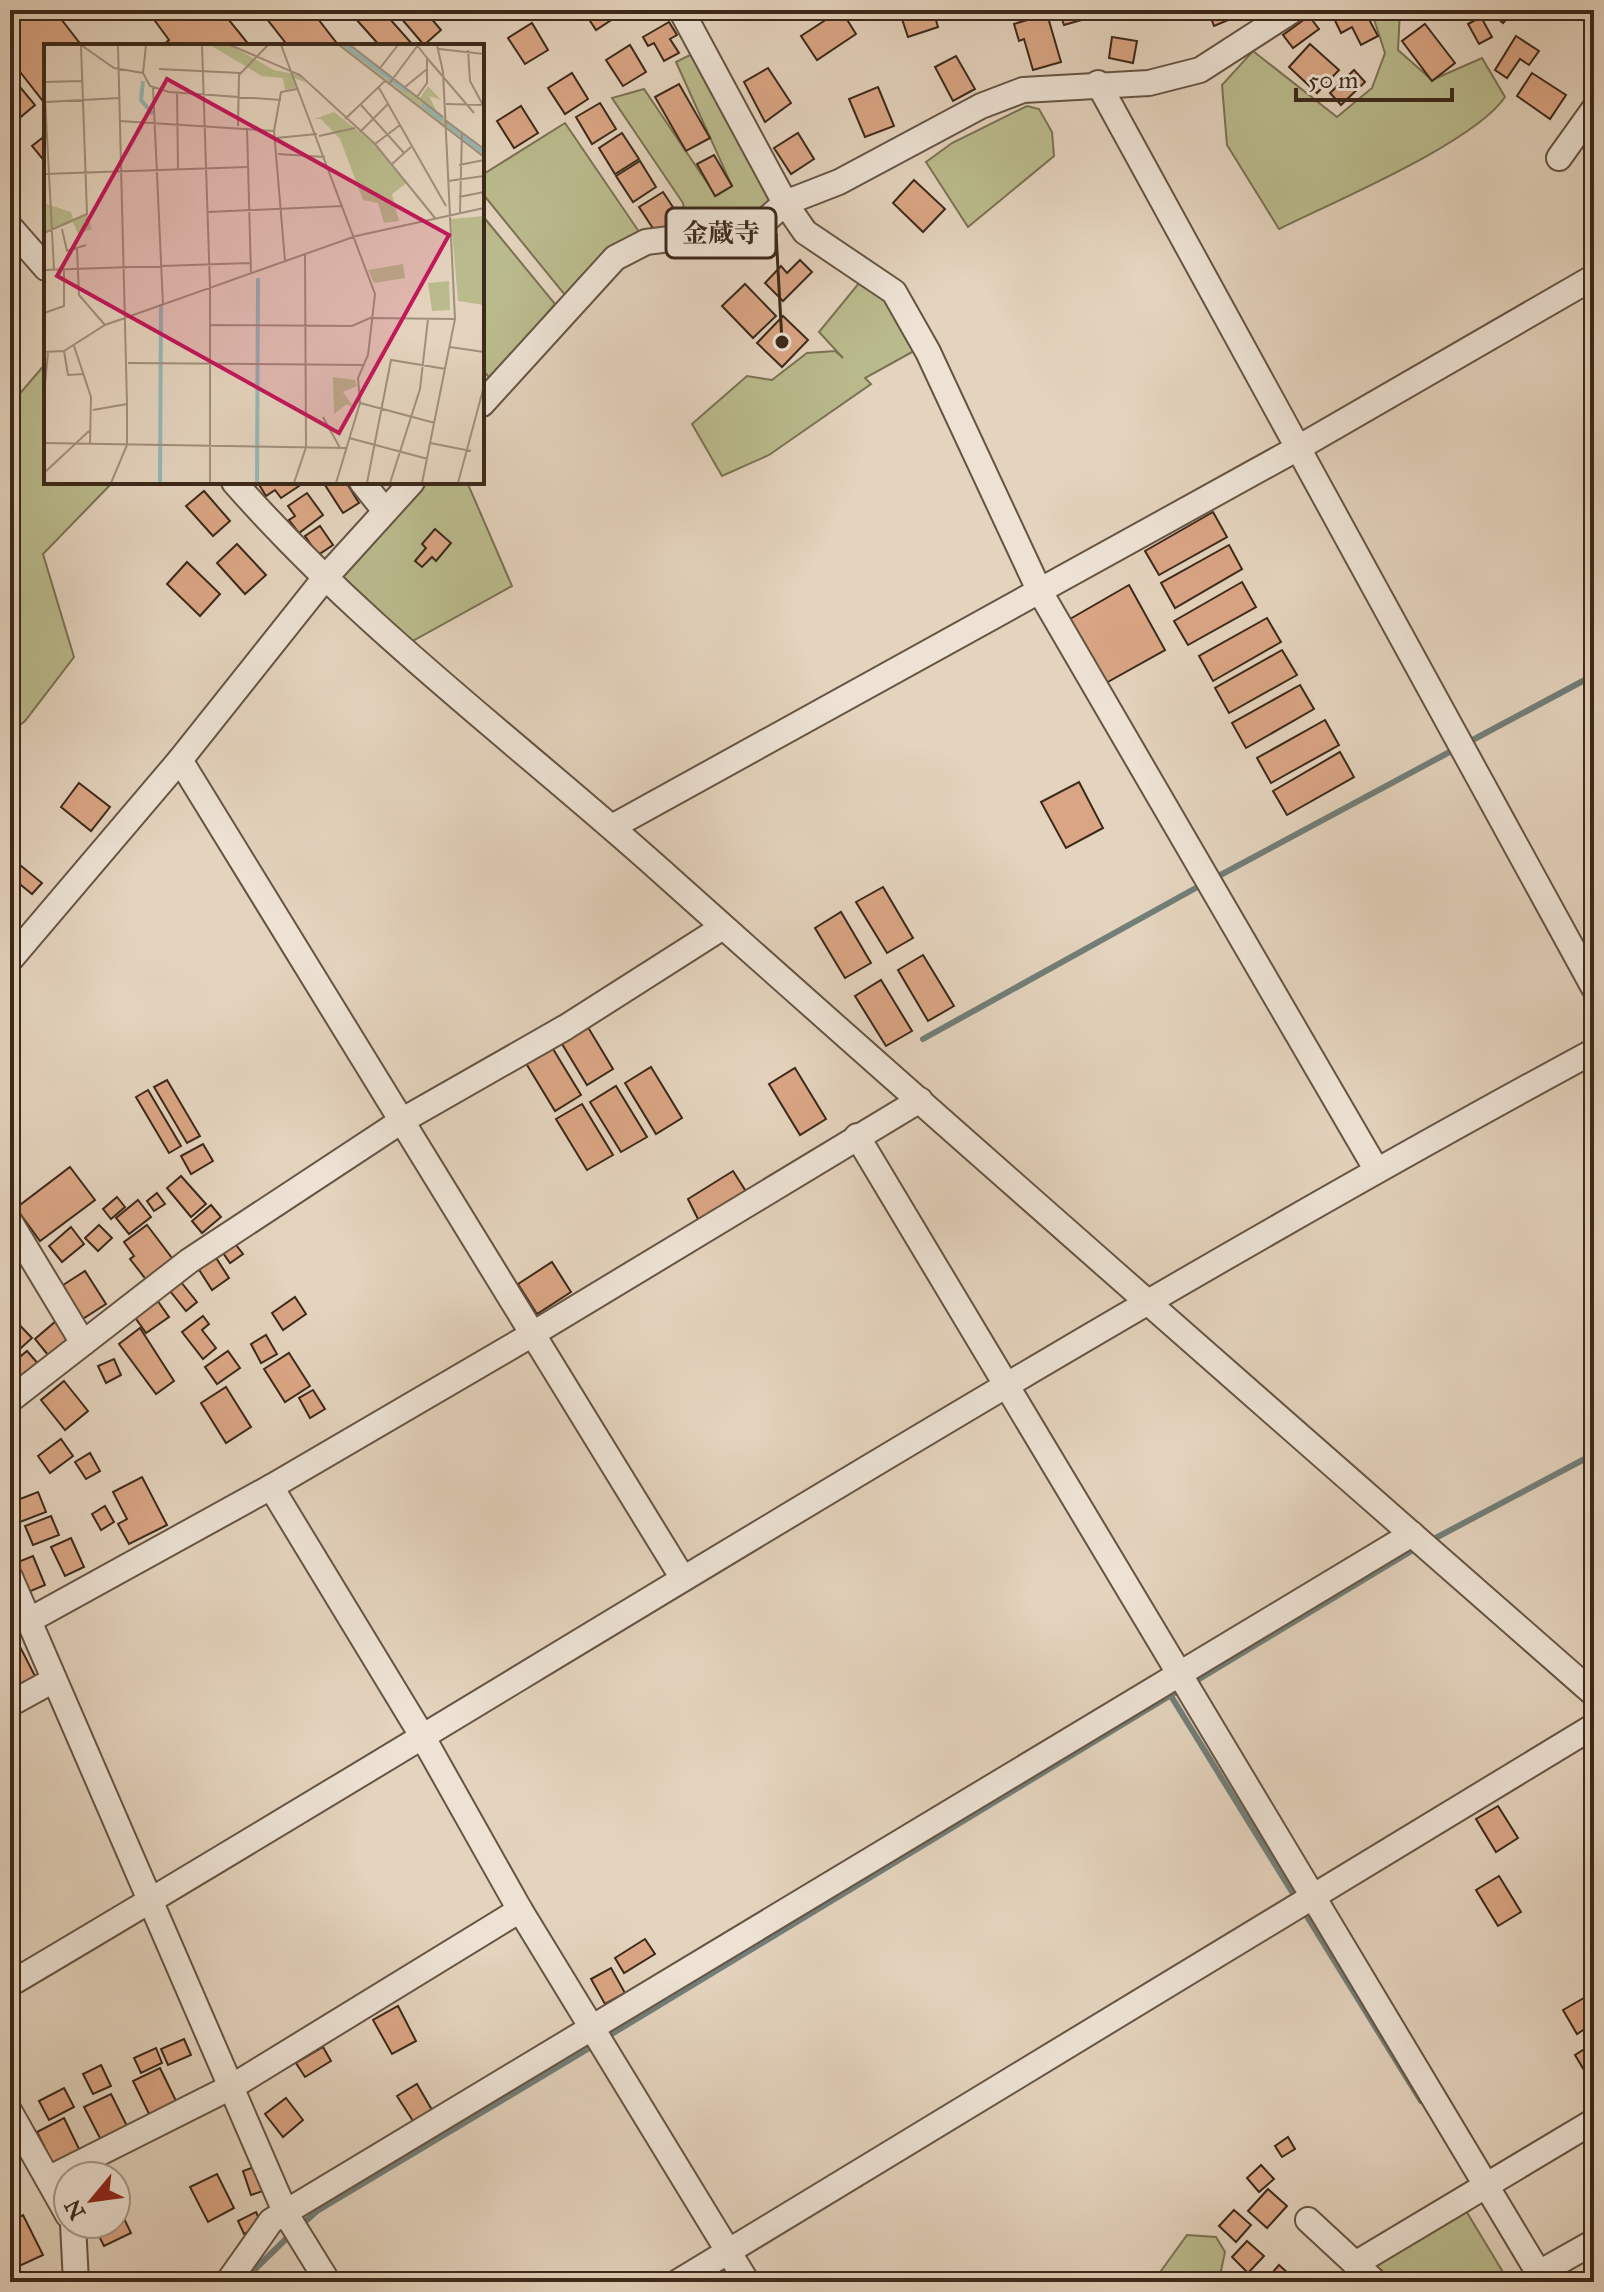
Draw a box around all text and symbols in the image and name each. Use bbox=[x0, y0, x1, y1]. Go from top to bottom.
inset map bbox=[44, 44, 484, 484]
scale bar bbox=[1296, 52, 1452, 102]
text: 50 m bbox=[1308, 65, 1358, 95]
callout: 金蔵寺 bbox=[666, 208, 776, 258]
text: 金蔵寺 bbox=[682, 217, 760, 249]
north arrow bbox=[52, 2160, 132, 2240]
text: N bbox=[58, 2194, 91, 2224]

